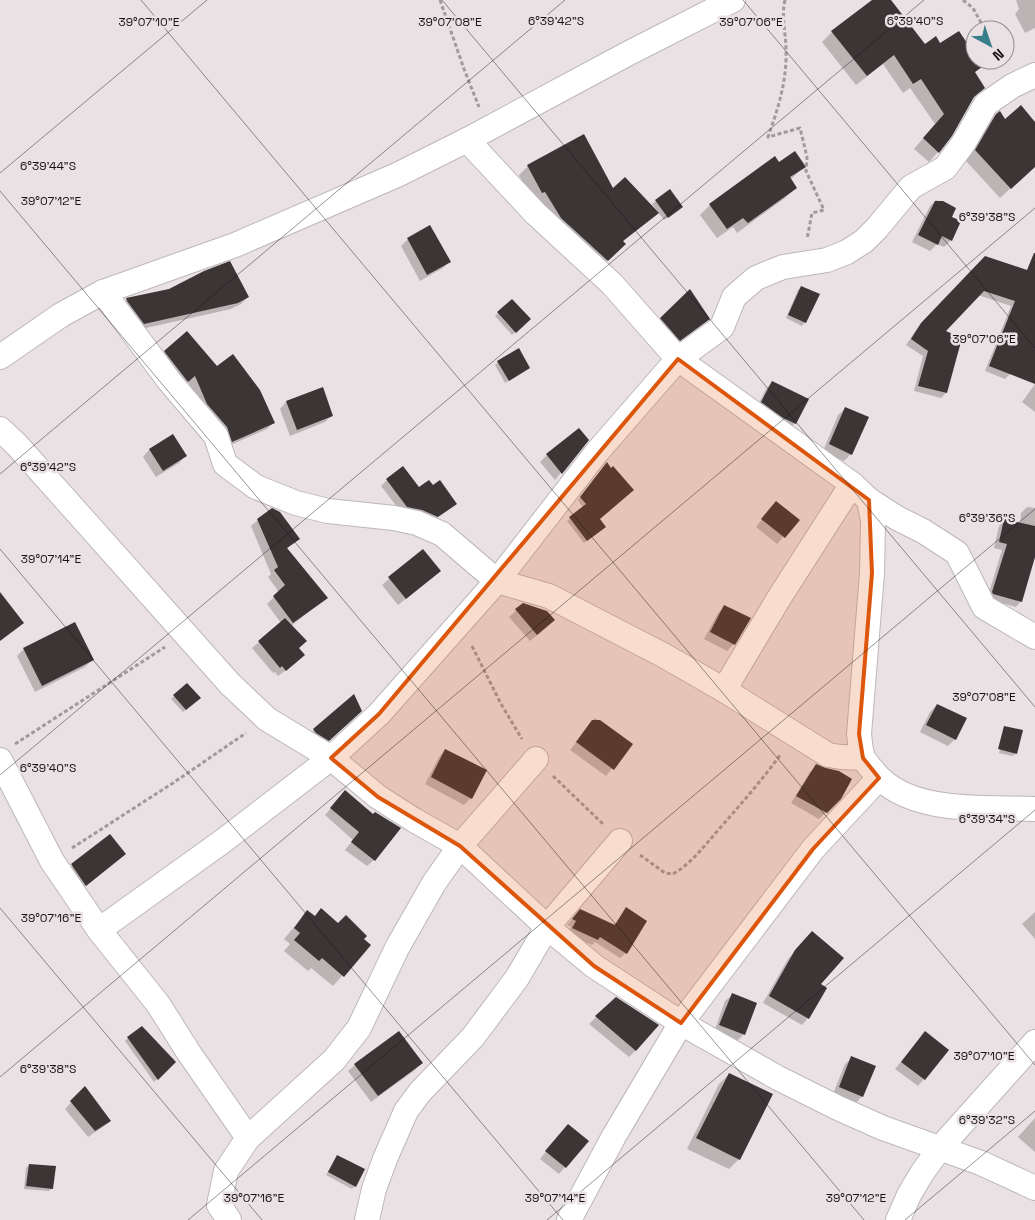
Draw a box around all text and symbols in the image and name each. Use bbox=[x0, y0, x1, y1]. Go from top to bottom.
text: 6°39'42"S bbox=[528, 13, 584, 29]
text: 6°39'40"S bbox=[887, 13, 943, 29]
text: 39°07'10"E bbox=[119, 14, 180, 30]
text: 39°07'08"E bbox=[418, 14, 482, 30]
text: 39°07'06"E bbox=[719, 14, 783, 30]
north arrow bbox=[965, 20, 1015, 70]
text: N bbox=[989, 45, 1008, 65]
text: 6°39'44"S bbox=[20, 158, 76, 174]
text: 39°07'12"E bbox=[21, 193, 82, 209]
text: 6°39'38"S bbox=[959, 209, 1015, 225]
text: 39°07'06"E bbox=[952, 331, 1016, 347]
text: 6°39'42"S bbox=[20, 459, 76, 475]
text: 6°39'36"S bbox=[959, 510, 1015, 526]
text: 39°07'14"E bbox=[21, 551, 81, 567]
text: 39°07'08"E bbox=[952, 689, 1016, 705]
text: 6°39'40"S bbox=[20, 760, 76, 776]
text: 6°39'34"S bbox=[959, 811, 1015, 827]
text: 39°07'16"E bbox=[21, 910, 82, 926]
text: 39°07'10"E bbox=[954, 1048, 1015, 1064]
text: 6°39'38"S bbox=[20, 1061, 76, 1077]
text: 6°39'32"S bbox=[959, 1112, 1015, 1128]
text: 39°07'16"E bbox=[224, 1190, 285, 1206]
text: 39°07'14"E bbox=[525, 1190, 585, 1206]
text: 39°07'12"E bbox=[826, 1190, 887, 1206]

